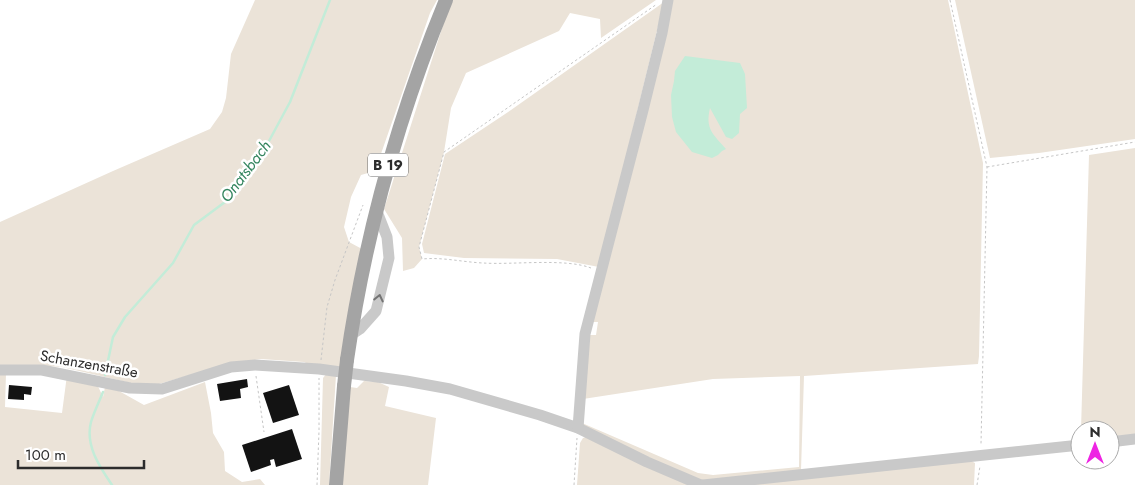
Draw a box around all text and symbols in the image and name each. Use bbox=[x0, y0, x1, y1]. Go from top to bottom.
water label: Onatsbach bbox=[214, 135, 276, 207]
road number: B 19 bbox=[368, 154, 408, 176]
one-way arrow bbox=[373, 294, 384, 303]
street label: Schanzenstraße bbox=[38, 345, 140, 383]
north arrow bbox=[1070, 420, 1120, 470]
text: N bbox=[1089, 422, 1101, 442]
scale bar bbox=[18, 438, 144, 470]
text: 100 m bbox=[25, 444, 66, 466]

